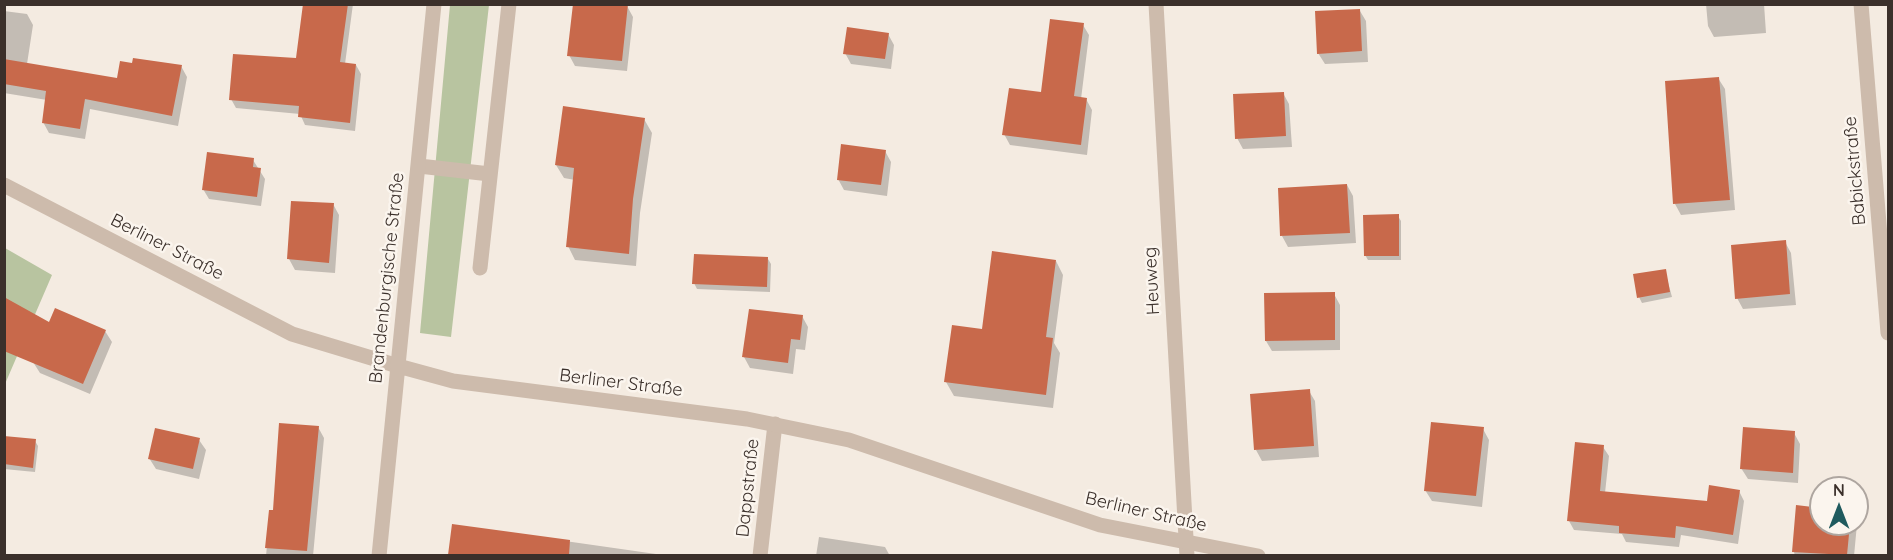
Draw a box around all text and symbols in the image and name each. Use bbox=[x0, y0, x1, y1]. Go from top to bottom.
street label: Babickstraße bbox=[1839, 116, 1871, 226]
street label: Brandenburgische Straße bbox=[365, 171, 409, 385]
street label: Berliner Straße bbox=[107, 209, 227, 285]
street label: Heuweg bbox=[1139, 246, 1165, 316]
street label: Berliner Straße bbox=[558, 365, 684, 401]
street label: Dappstraße bbox=[732, 438, 764, 538]
north arrow bbox=[1809, 476, 1869, 536]
text: N bbox=[1833, 480, 1845, 500]
street label: Berliner Straße bbox=[1083, 488, 1209, 536]

